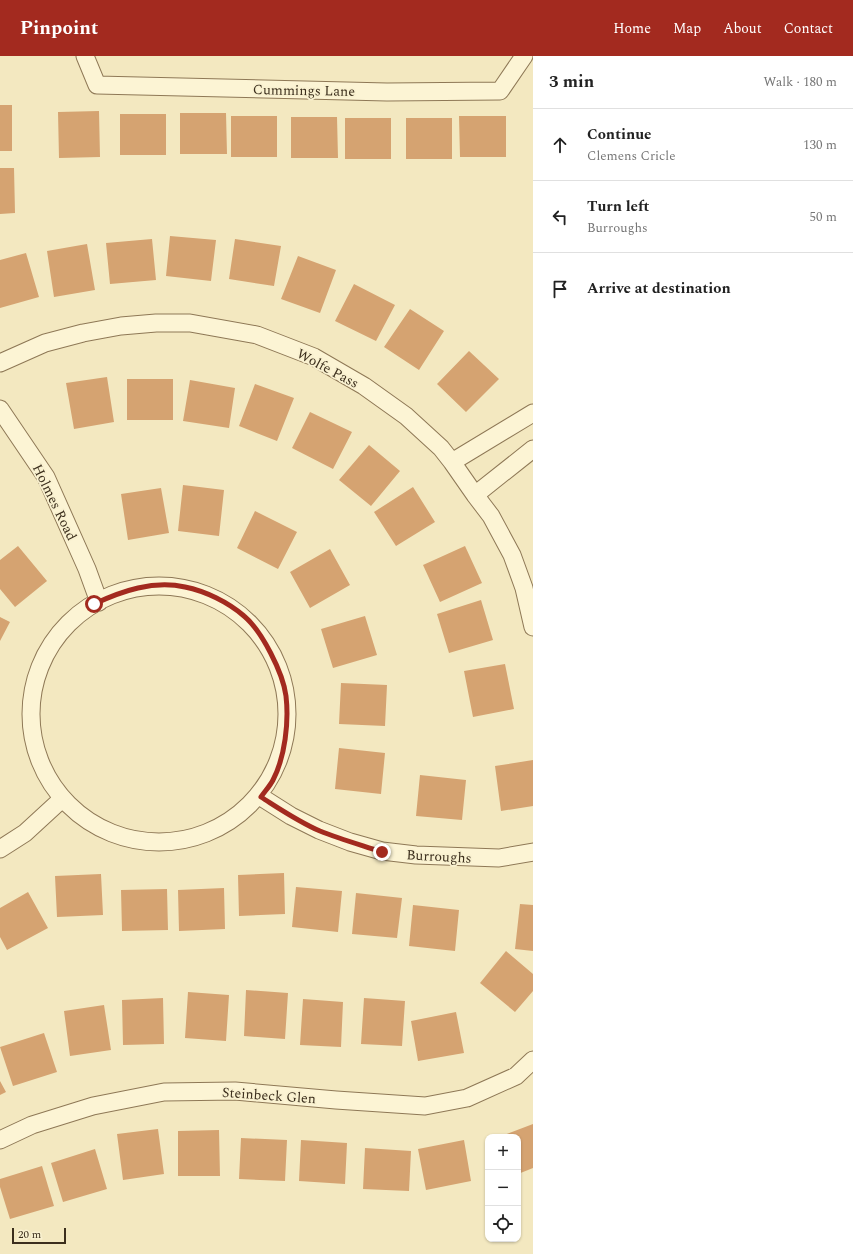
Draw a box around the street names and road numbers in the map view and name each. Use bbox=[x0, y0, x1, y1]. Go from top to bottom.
street label: Cummings Lane bbox=[253, 79, 355, 102]
street label: Wolfe Pass bbox=[293, 343, 363, 394]
street label: Holmes Road bbox=[27, 460, 82, 544]
street label: Burroughs bbox=[406, 844, 472, 869]
street label: Steinbeck Glen bbox=[221, 1082, 317, 1109]

